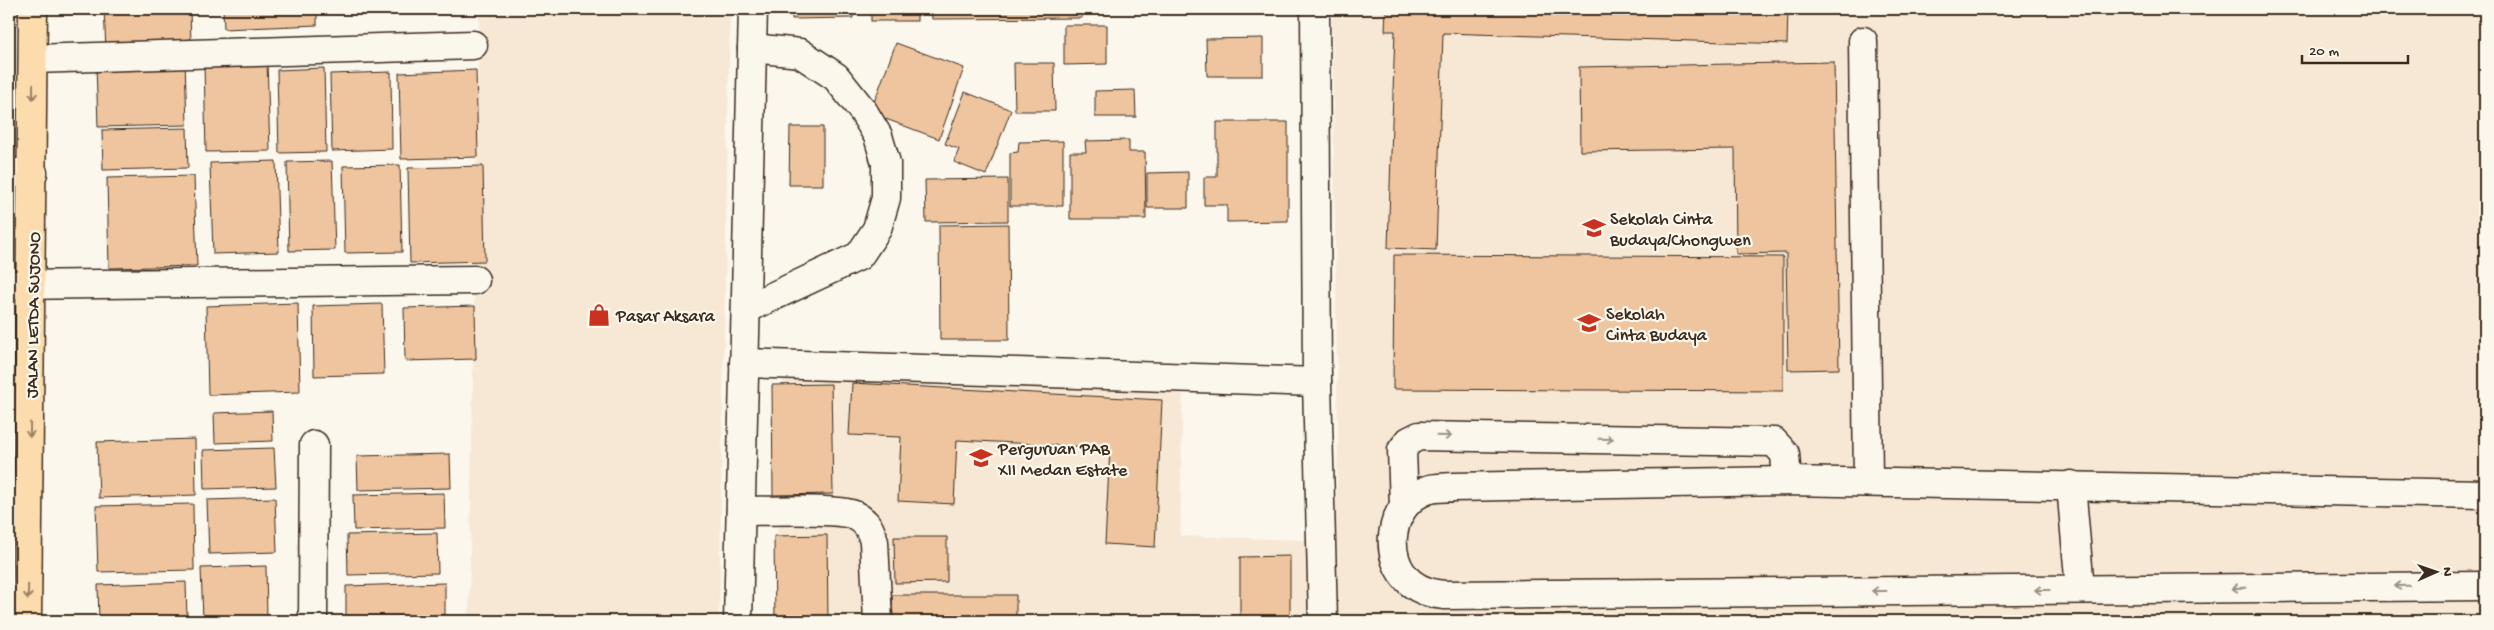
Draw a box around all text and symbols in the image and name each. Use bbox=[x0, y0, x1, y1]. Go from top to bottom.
scale bar bbox=[2302, 32, 2408, 64]
text: 20 m bbox=[2309, 43, 2339, 61]
one-way arrow bbox=[28, 84, 38, 100]
place label: Sekolah Cinta Budaya/Chongwen bbox=[1609, 210, 1751, 252]
school or university icon: Sekolah Cinta Budaya/Chongwen bbox=[1581, 215, 1607, 241]
street label: JALAN LETDA SUJONO bbox=[23, 232, 46, 398]
shop icon: Pasar Aksara bbox=[586, 302, 612, 328]
place label: Sekolah Cinta Budaya bbox=[1606, 305, 1708, 347]
place label: Pasar Aksara bbox=[615, 307, 716, 328]
school or university icon: Sekolah Cinta Budaya bbox=[1576, 310, 1602, 336]
one-way arrow bbox=[25, 422, 35, 438]
one-way arrow bbox=[1436, 432, 1452, 441]
one-way arrow bbox=[1598, 434, 1614, 444]
place label: Perguruan PAB XII Medan Estate bbox=[997, 440, 1128, 482]
school or university icon: Perguruan PAB XII Medan Estate bbox=[968, 445, 994, 471]
north arrow bbox=[2412, 548, 2462, 598]
text: N bbox=[2438, 567, 2455, 576]
one-way arrow bbox=[2394, 581, 2410, 591]
one-way arrow bbox=[2231, 583, 2248, 593]
one-way arrow bbox=[23, 584, 33, 600]
one-way arrow bbox=[2034, 585, 2050, 594]
one-way arrow bbox=[1871, 586, 1888, 596]

